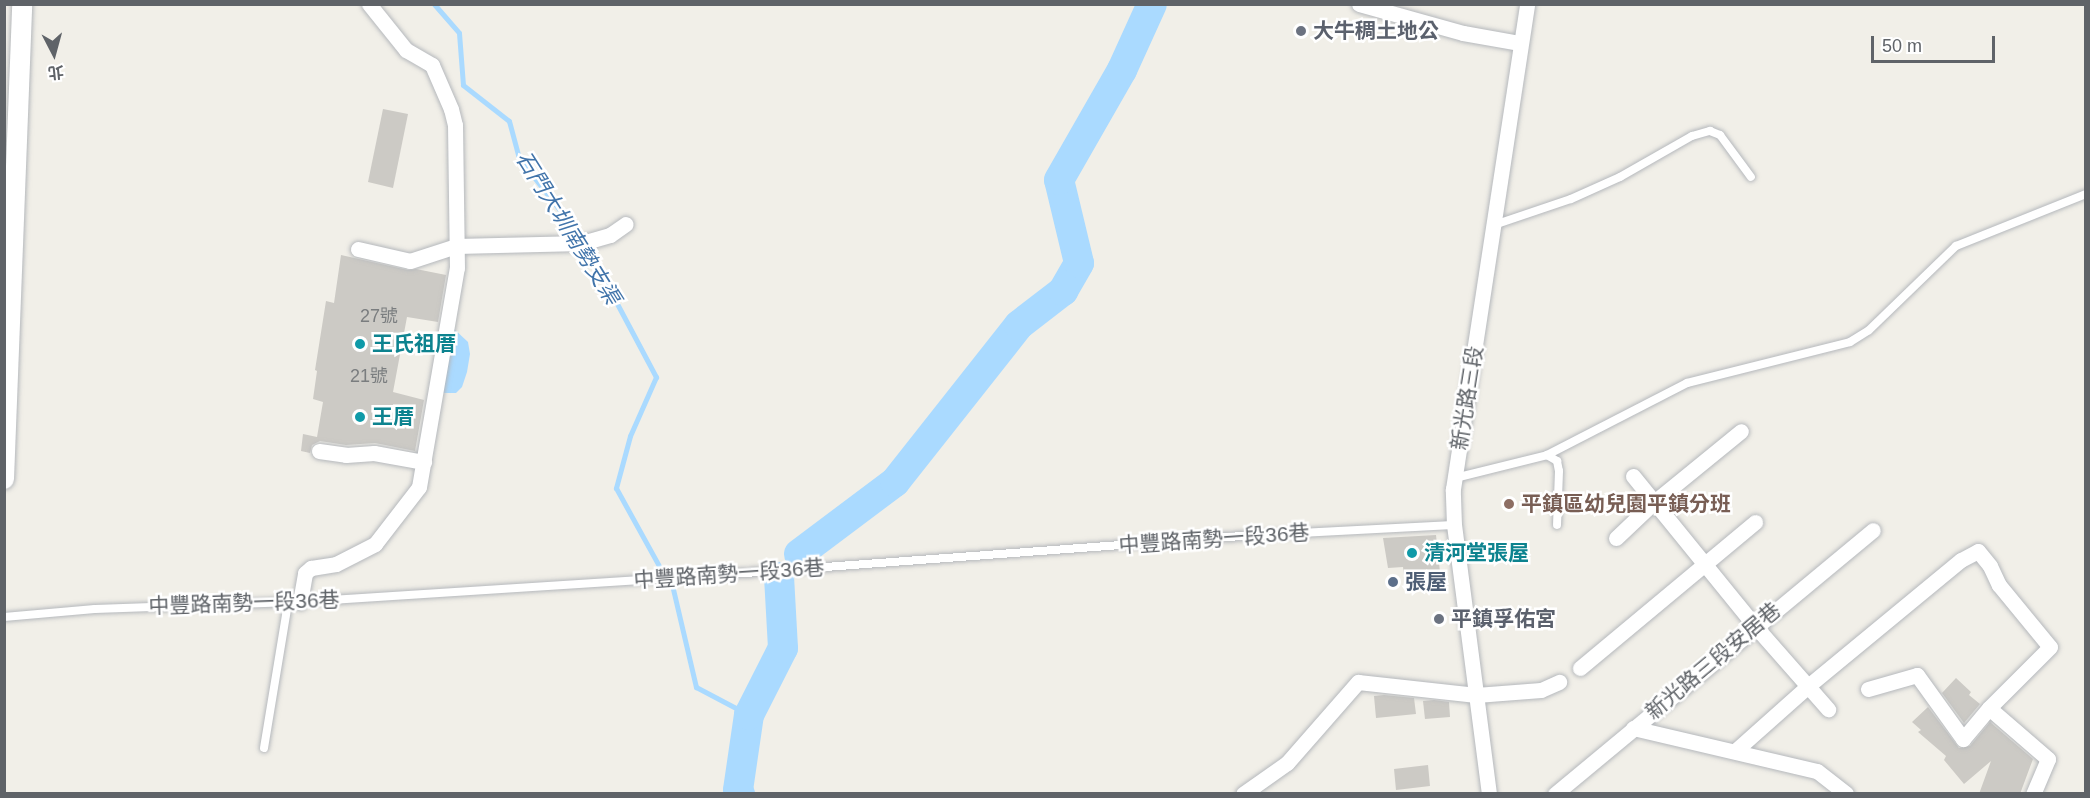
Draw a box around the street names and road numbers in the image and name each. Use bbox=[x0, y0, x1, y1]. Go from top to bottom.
street label: 新光路三段 bbox=[1446, 344, 1488, 452]
street label: 中豐路南勢一段36巷 bbox=[1118, 520, 1310, 558]
street label: 中豐路南勢一段36巷 bbox=[633, 555, 825, 593]
street label: 中豐路南勢一段36巷 bbox=[148, 587, 340, 619]
street label: 新光路三段安居巷 bbox=[1641, 597, 1785, 725]

